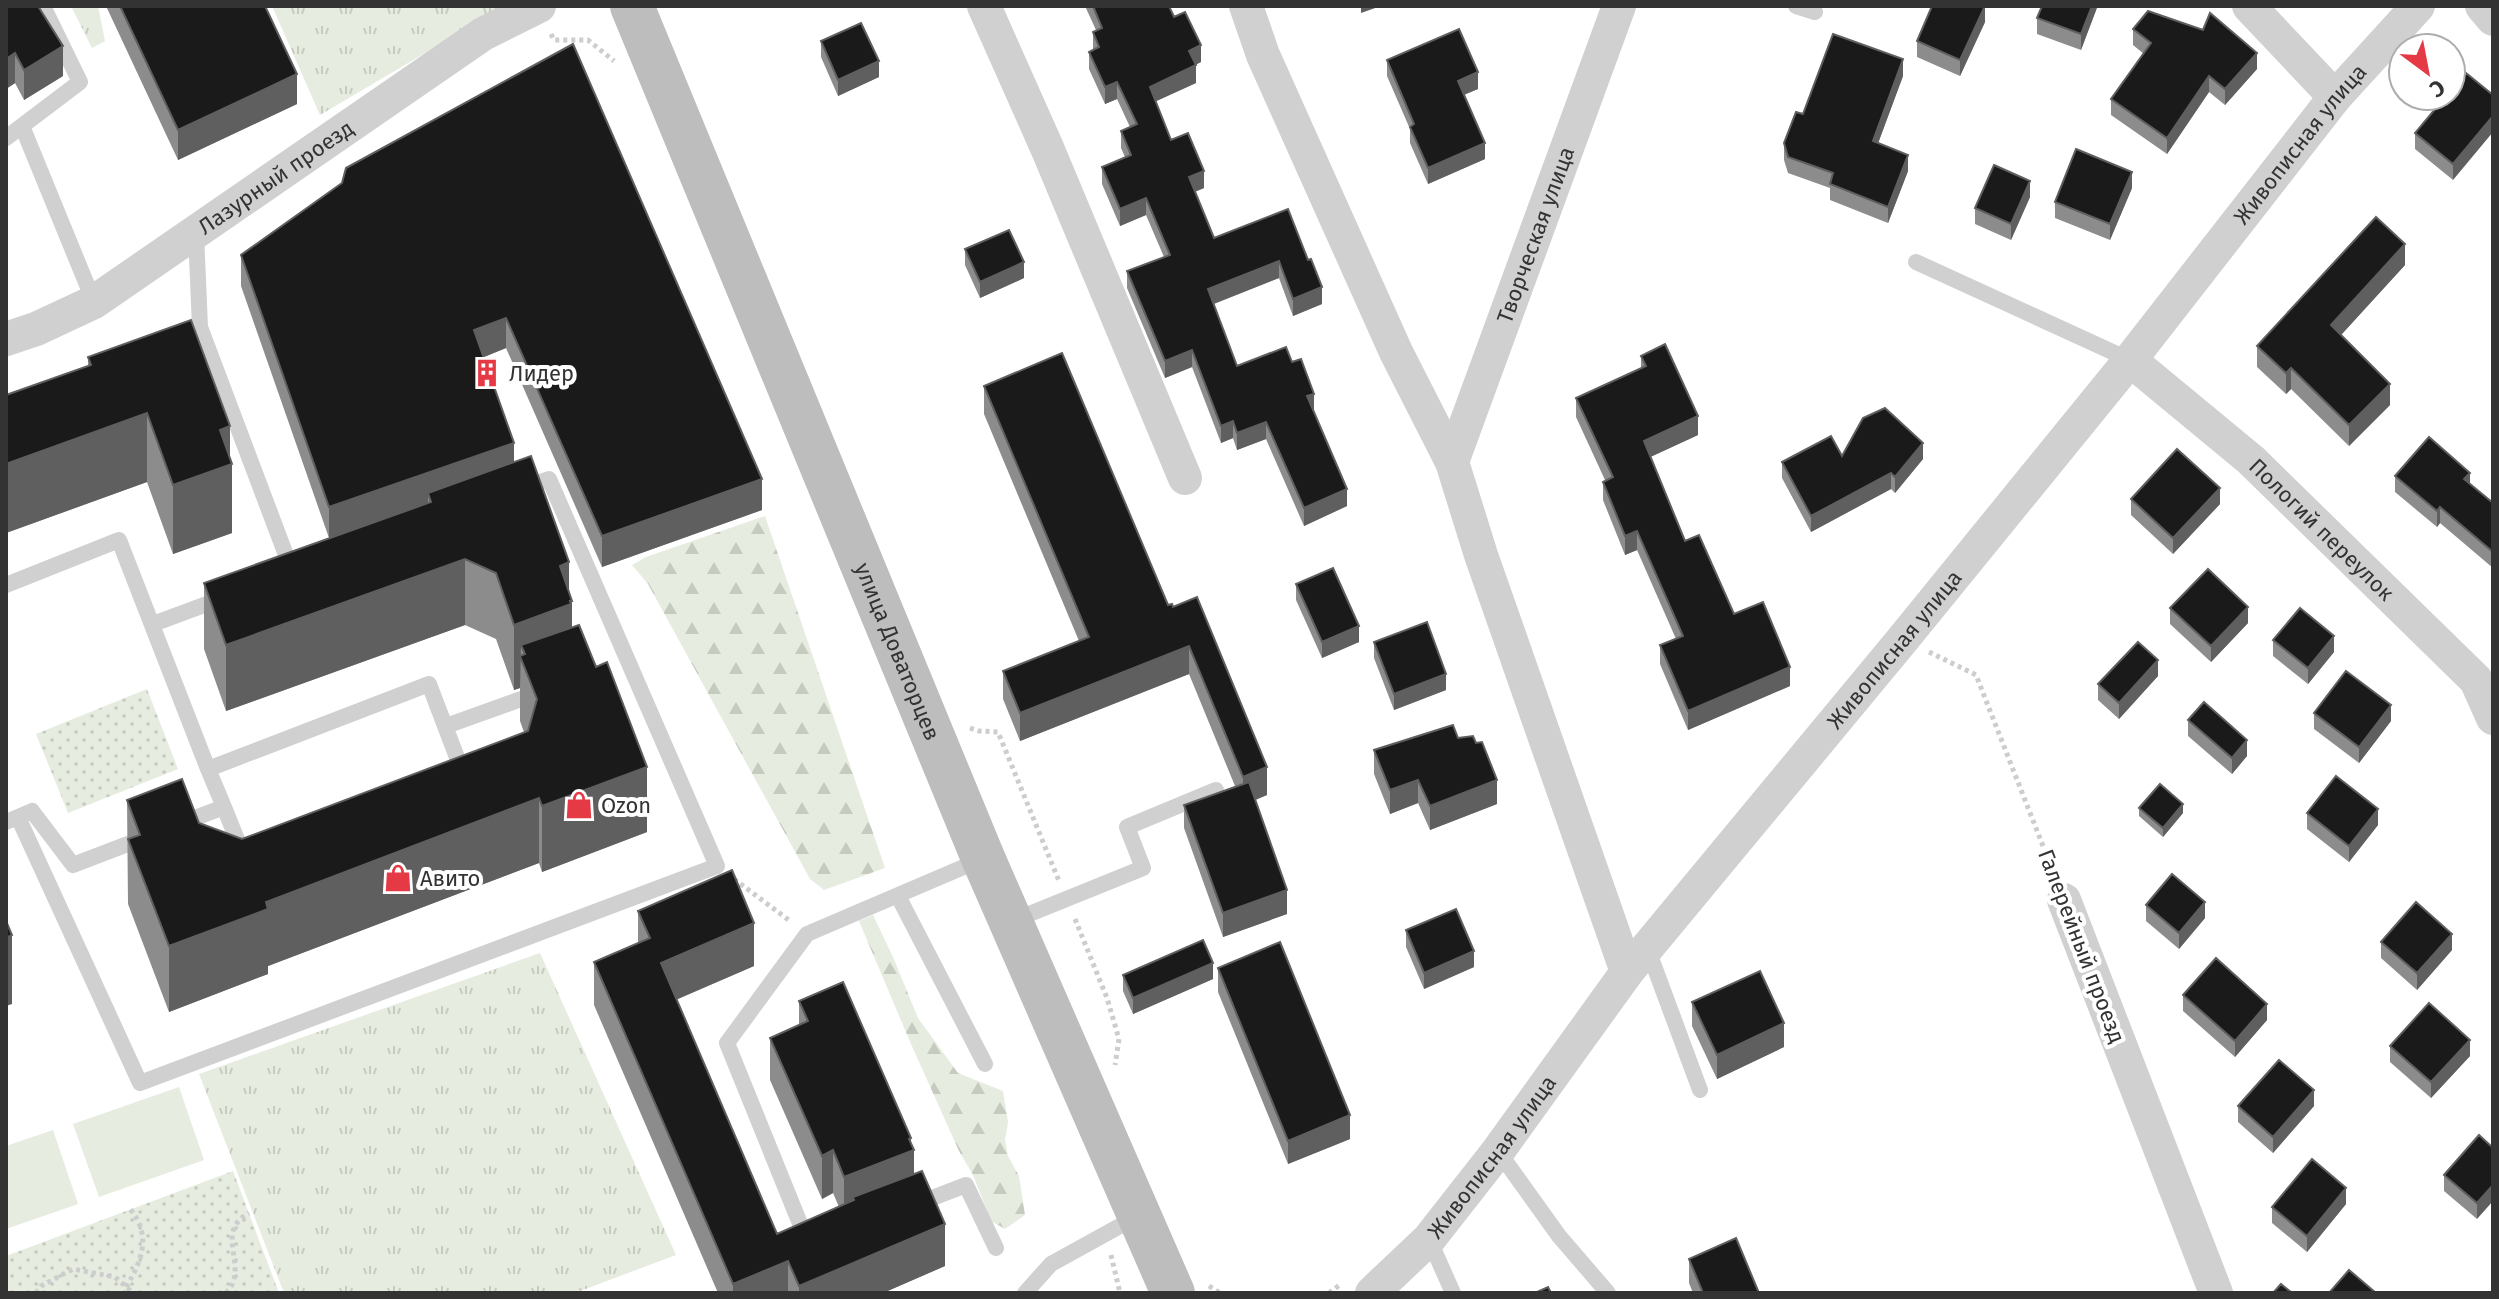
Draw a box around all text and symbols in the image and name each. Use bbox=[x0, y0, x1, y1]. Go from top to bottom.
north arrow bbox=[2387, 32, 2467, 112]
street label: Живописная улица bbox=[2228, 59, 2372, 230]
text: С bbox=[2425, 74, 2450, 104]
street label: Лазурный проезд bbox=[193, 114, 359, 240]
street label: Творческая улица bbox=[1491, 143, 1580, 327]
building icon: Лидер bbox=[472, 358, 502, 388]
place label: Лидер bbox=[509, 360, 574, 387]
street label: Пологий переулок bbox=[2243, 453, 2400, 607]
street label: улица Доваторцев bbox=[849, 559, 946, 744]
street label: Живописная улица bbox=[1821, 565, 1968, 734]
shop icon: Ozon bbox=[564, 790, 594, 820]
place label: Ozon bbox=[601, 792, 651, 819]
street label: Галерейный проезд bbox=[2032, 845, 2131, 1047]
shop icon: Авито bbox=[383, 863, 413, 893]
place label: Авито bbox=[420, 865, 480, 892]
street label: Живописная улица bbox=[1422, 1070, 1562, 1244]

